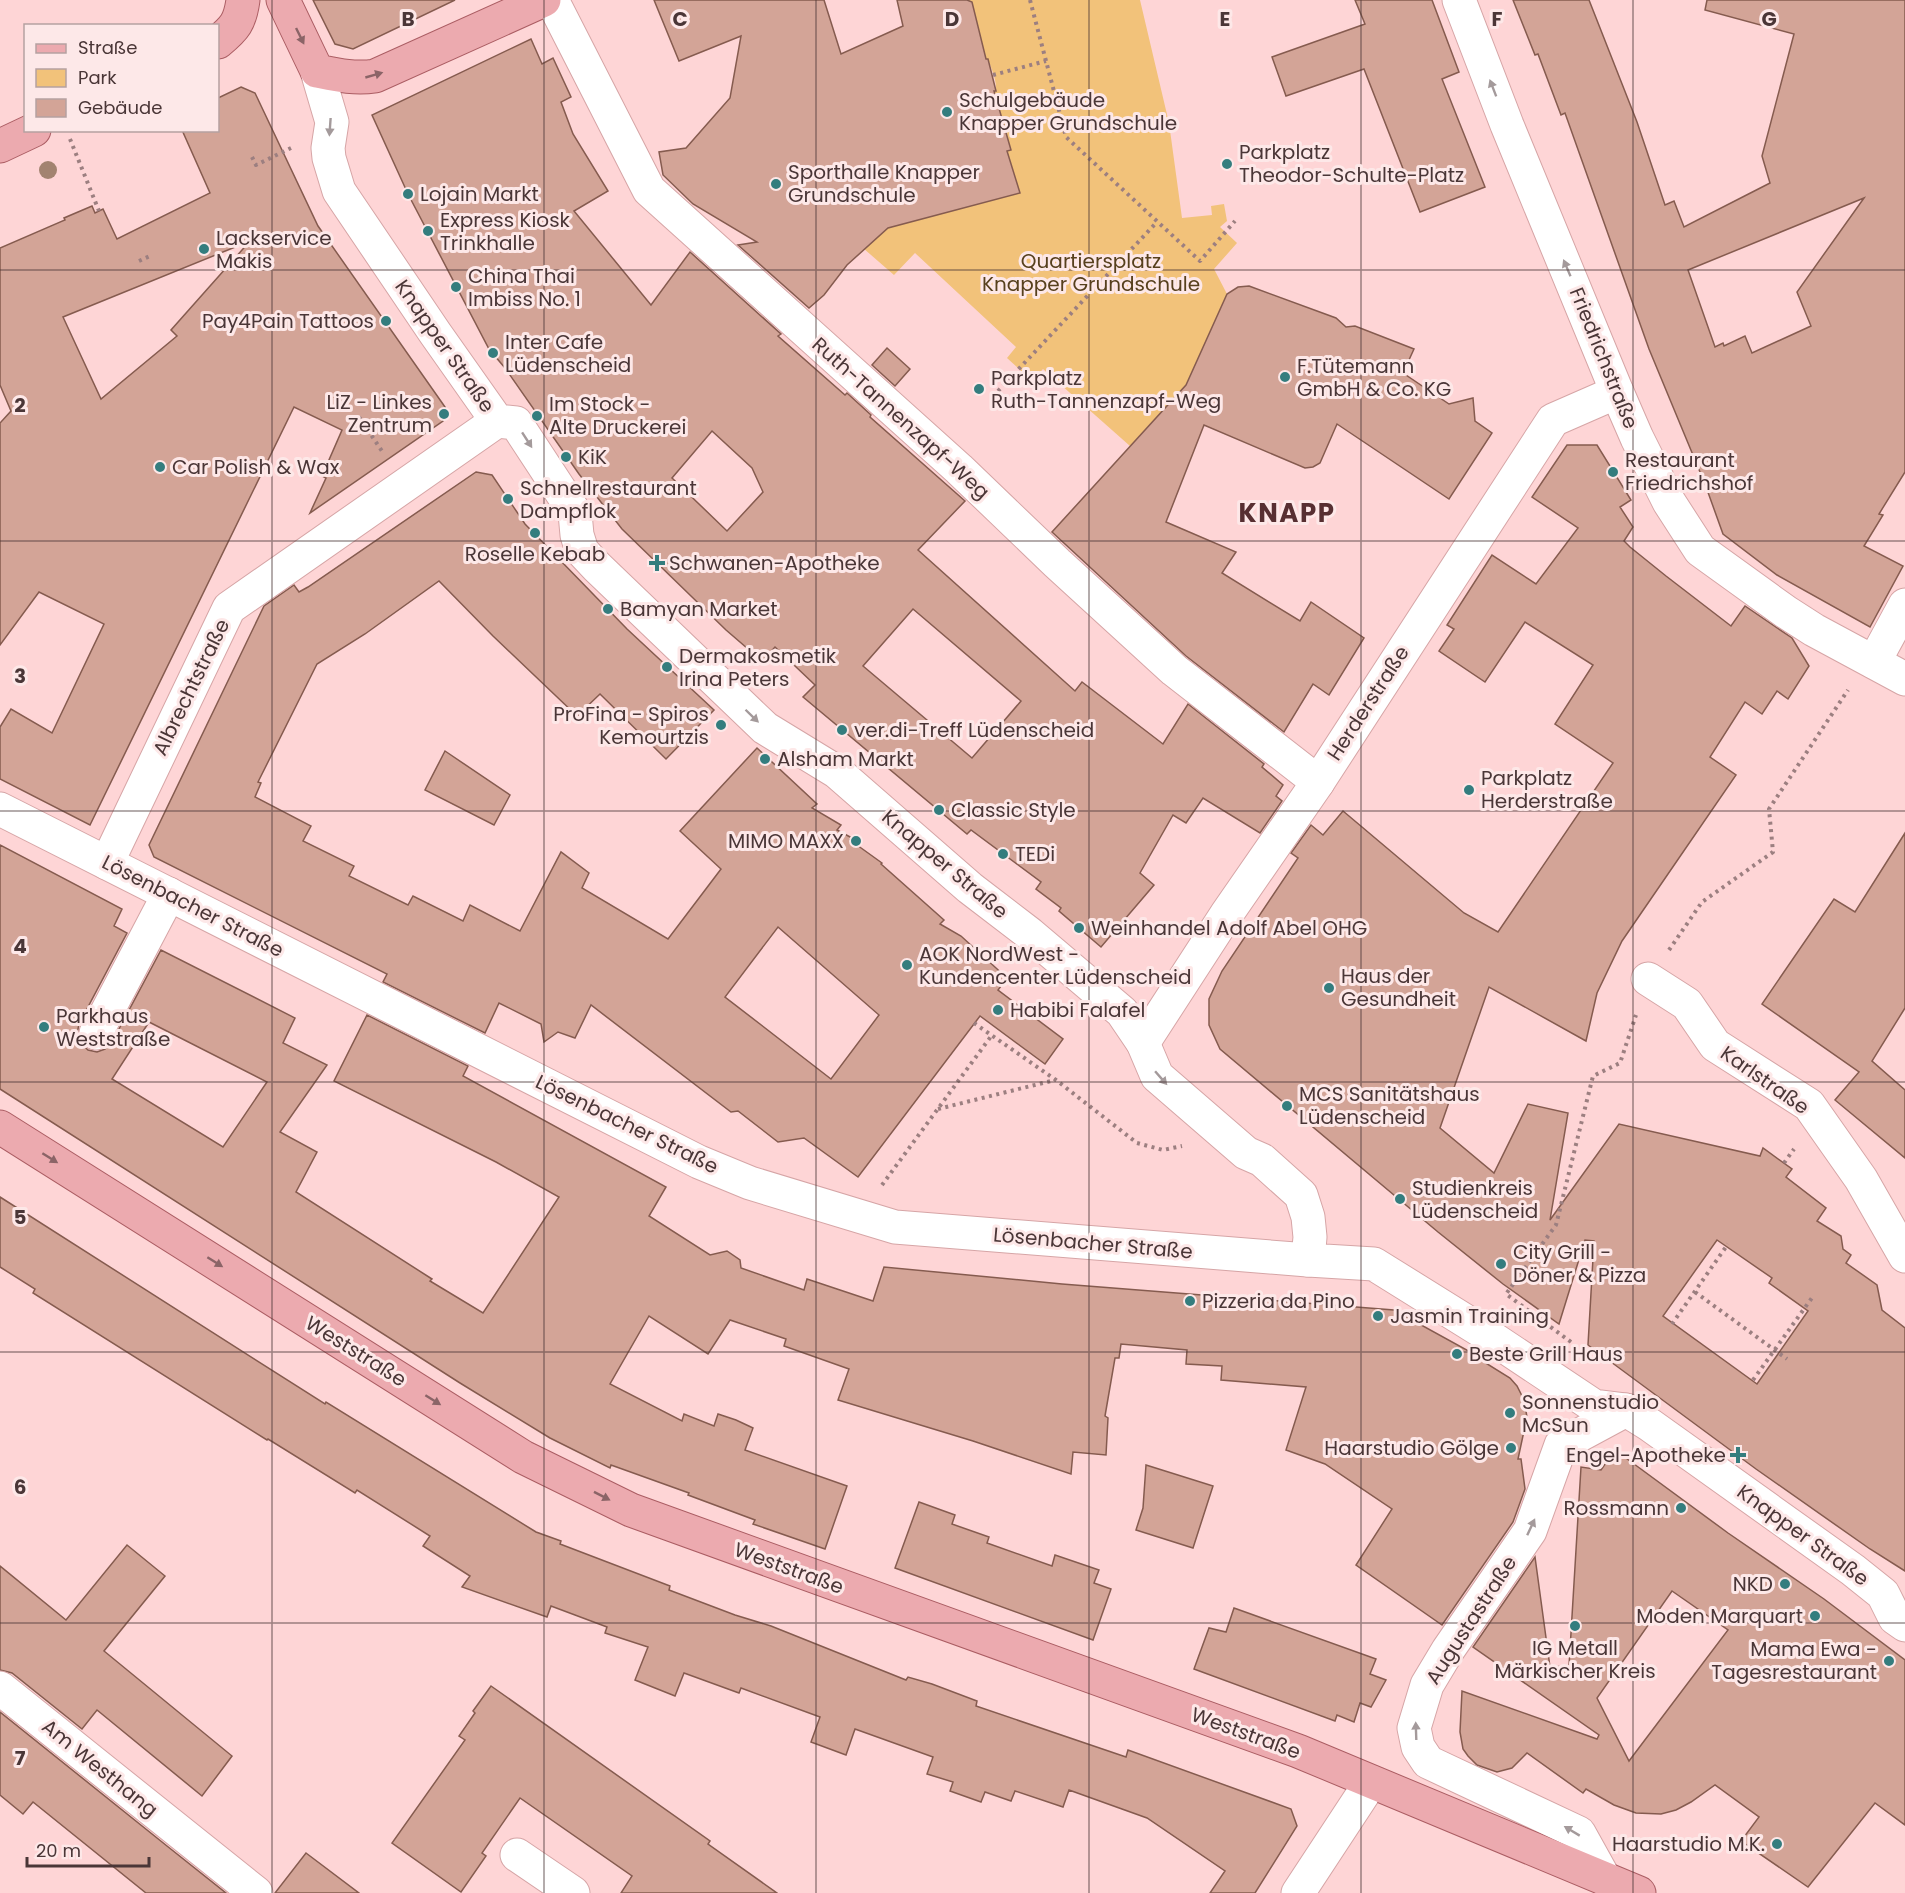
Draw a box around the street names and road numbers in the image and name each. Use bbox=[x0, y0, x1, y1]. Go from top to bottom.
street label: Knapper Straße bbox=[389, 274, 501, 418]
street label: Friedrichstraße bbox=[1563, 283, 1645, 433]
street label: Ruth-Tannenzapf-Weg bbox=[806, 331, 996, 505]
street label: Albrechtstraße bbox=[146, 614, 236, 760]
street label: Herderstraße bbox=[1320, 640, 1416, 766]
street label: Knapper Straße bbox=[876, 803, 1014, 925]
street label: Lösenbacher Straße bbox=[97, 848, 289, 964]
street label: Karlstraße bbox=[1715, 1039, 1815, 1121]
street label: Lösenbacher Straße bbox=[531, 1068, 723, 1180]
street label: Lösenbacher Straße bbox=[992, 1220, 1194, 1266]
street label: Weststraße bbox=[300, 1309, 412, 1393]
street label: Knapper Straße bbox=[1731, 1478, 1875, 1592]
street label: Weststraße bbox=[730, 1535, 848, 1601]
street label: Augustastraße bbox=[1419, 1550, 1523, 1690]
street label: Weststraße bbox=[1187, 1700, 1305, 1766]
street label: Am Westhang bbox=[36, 1713, 164, 1823]

